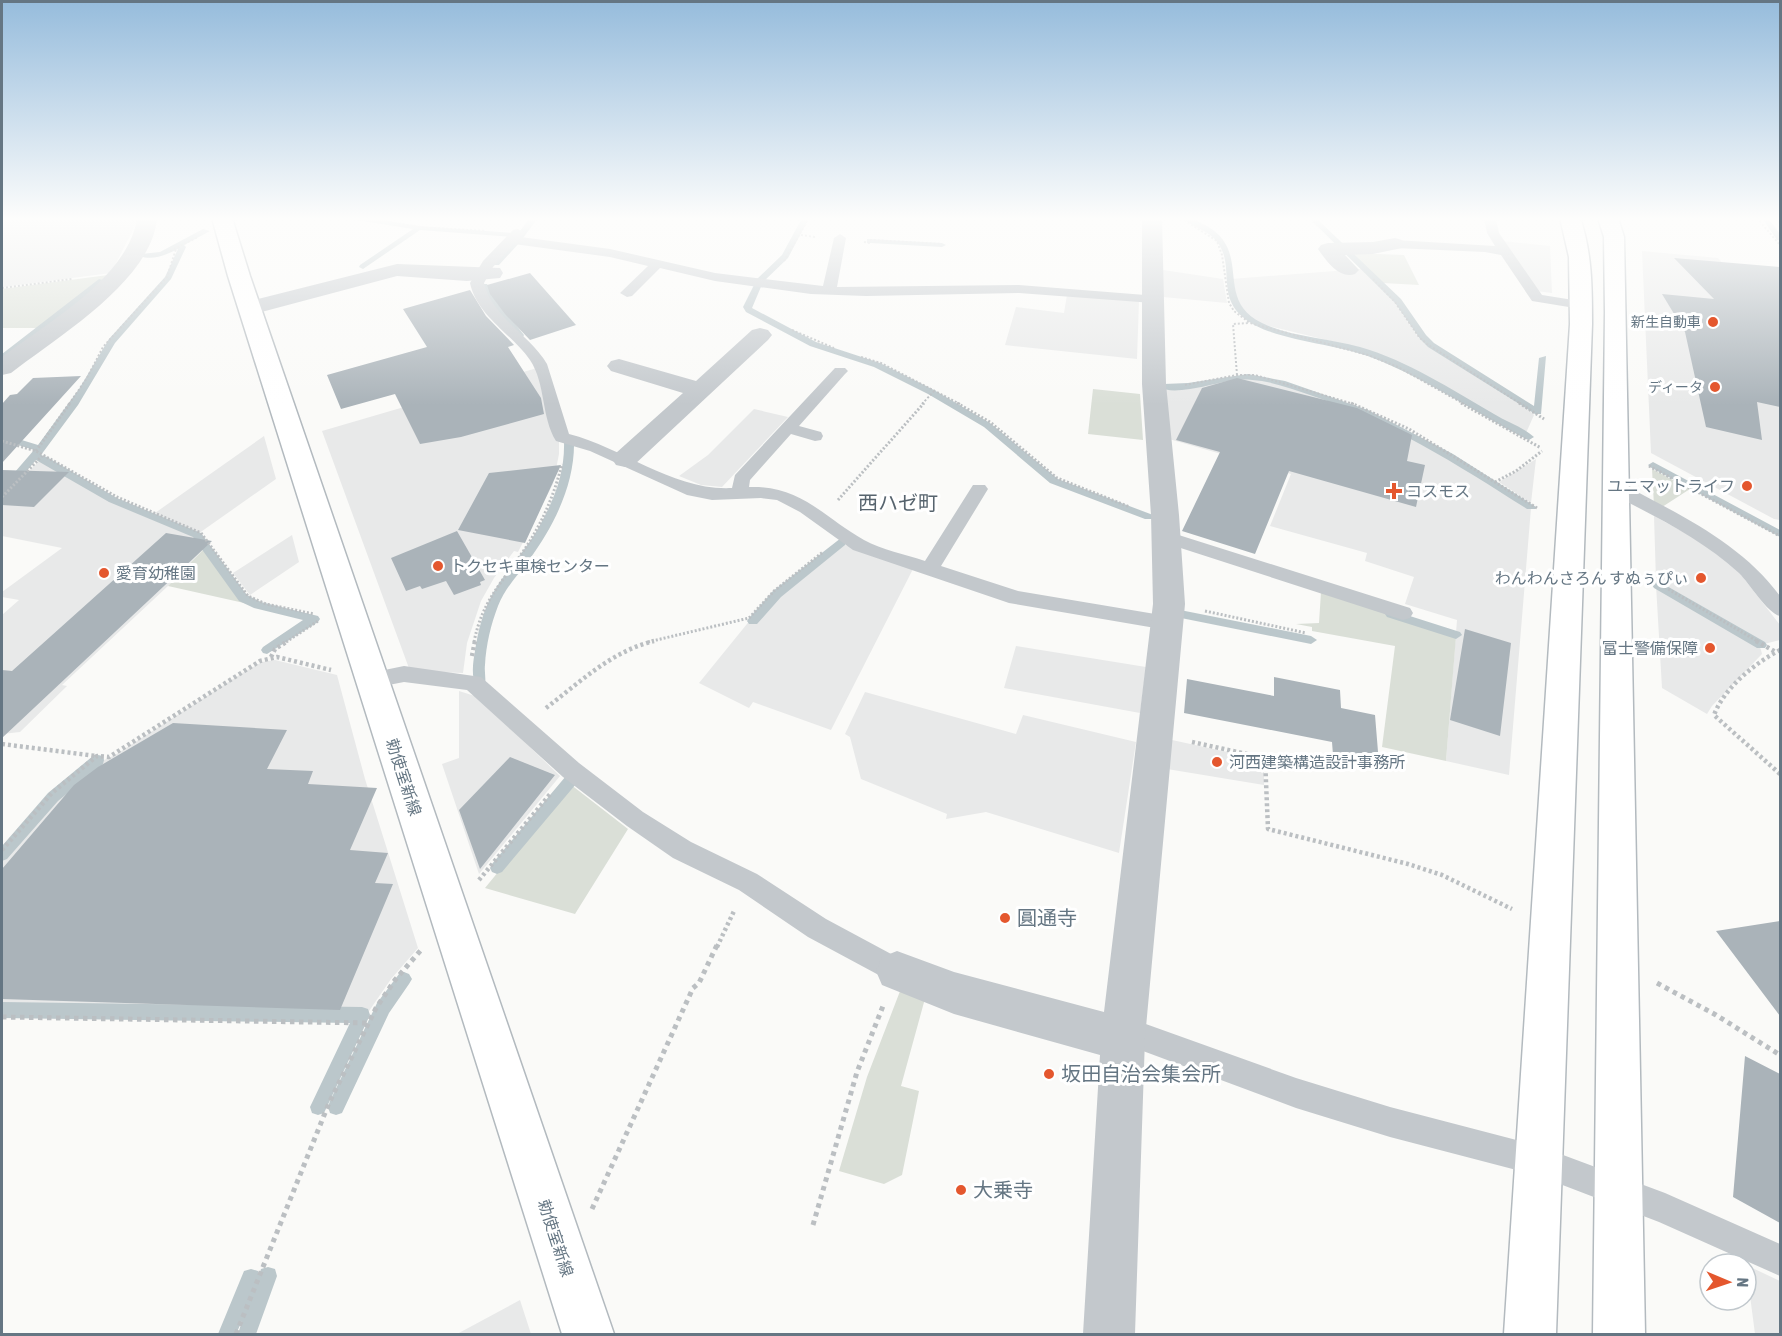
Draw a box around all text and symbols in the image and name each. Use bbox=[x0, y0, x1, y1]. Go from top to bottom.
place label: 新生自動車 bbox=[1631, 314, 1701, 330]
marker: 新生自動車 bbox=[1706, 315, 1720, 329]
place label: ディータ bbox=[1648, 379, 1703, 395]
marker: ディータ bbox=[1708, 380, 1722, 394]
place label: ユニマットライフ bbox=[1607, 477, 1735, 495]
marker: ユニマットライフ bbox=[1740, 479, 1754, 493]
place label: コスモス bbox=[1406, 482, 1470, 500]
marker: コスモス bbox=[1387, 484, 1401, 498]
district label: 西ハゼ町 bbox=[858, 491, 938, 514]
place label: トクセキ車検センター bbox=[450, 557, 610, 575]
marker: トクセキ車検センター bbox=[431, 559, 445, 573]
place label: 愛育幼稚園 bbox=[116, 564, 196, 582]
marker: 愛育幼稚園 bbox=[97, 566, 111, 580]
place label: わんわんさろん すぬぅぴぃ bbox=[1495, 569, 1689, 587]
marker: わんわんさろん すぬぅぴぃ bbox=[1694, 571, 1708, 585]
place label: 富士警備保障 bbox=[1602, 639, 1698, 657]
marker: 富士警備保障 bbox=[1703, 641, 1717, 655]
street label: 勅使室新線 bbox=[383, 736, 425, 818]
place label: 河西建築構造設計事務所 bbox=[1229, 753, 1405, 771]
marker: 河西建築構造設計事務所 bbox=[1210, 755, 1224, 769]
place label: 圓通寺 bbox=[1017, 906, 1077, 929]
marker: 圓通寺 bbox=[998, 911, 1012, 925]
place label: 坂田自治会集会所 bbox=[1061, 1062, 1221, 1085]
marker: 坂田自治会集会所 bbox=[1042, 1067, 1056, 1081]
place label: 大乗寺 bbox=[973, 1178, 1033, 1201]
marker: 大乗寺 bbox=[954, 1183, 968, 1197]
street label: 勅使室新線 bbox=[535, 1197, 577, 1279]
north arrow bbox=[1698, 1252, 1758, 1312]
text: N bbox=[1734, 1277, 1752, 1288]

